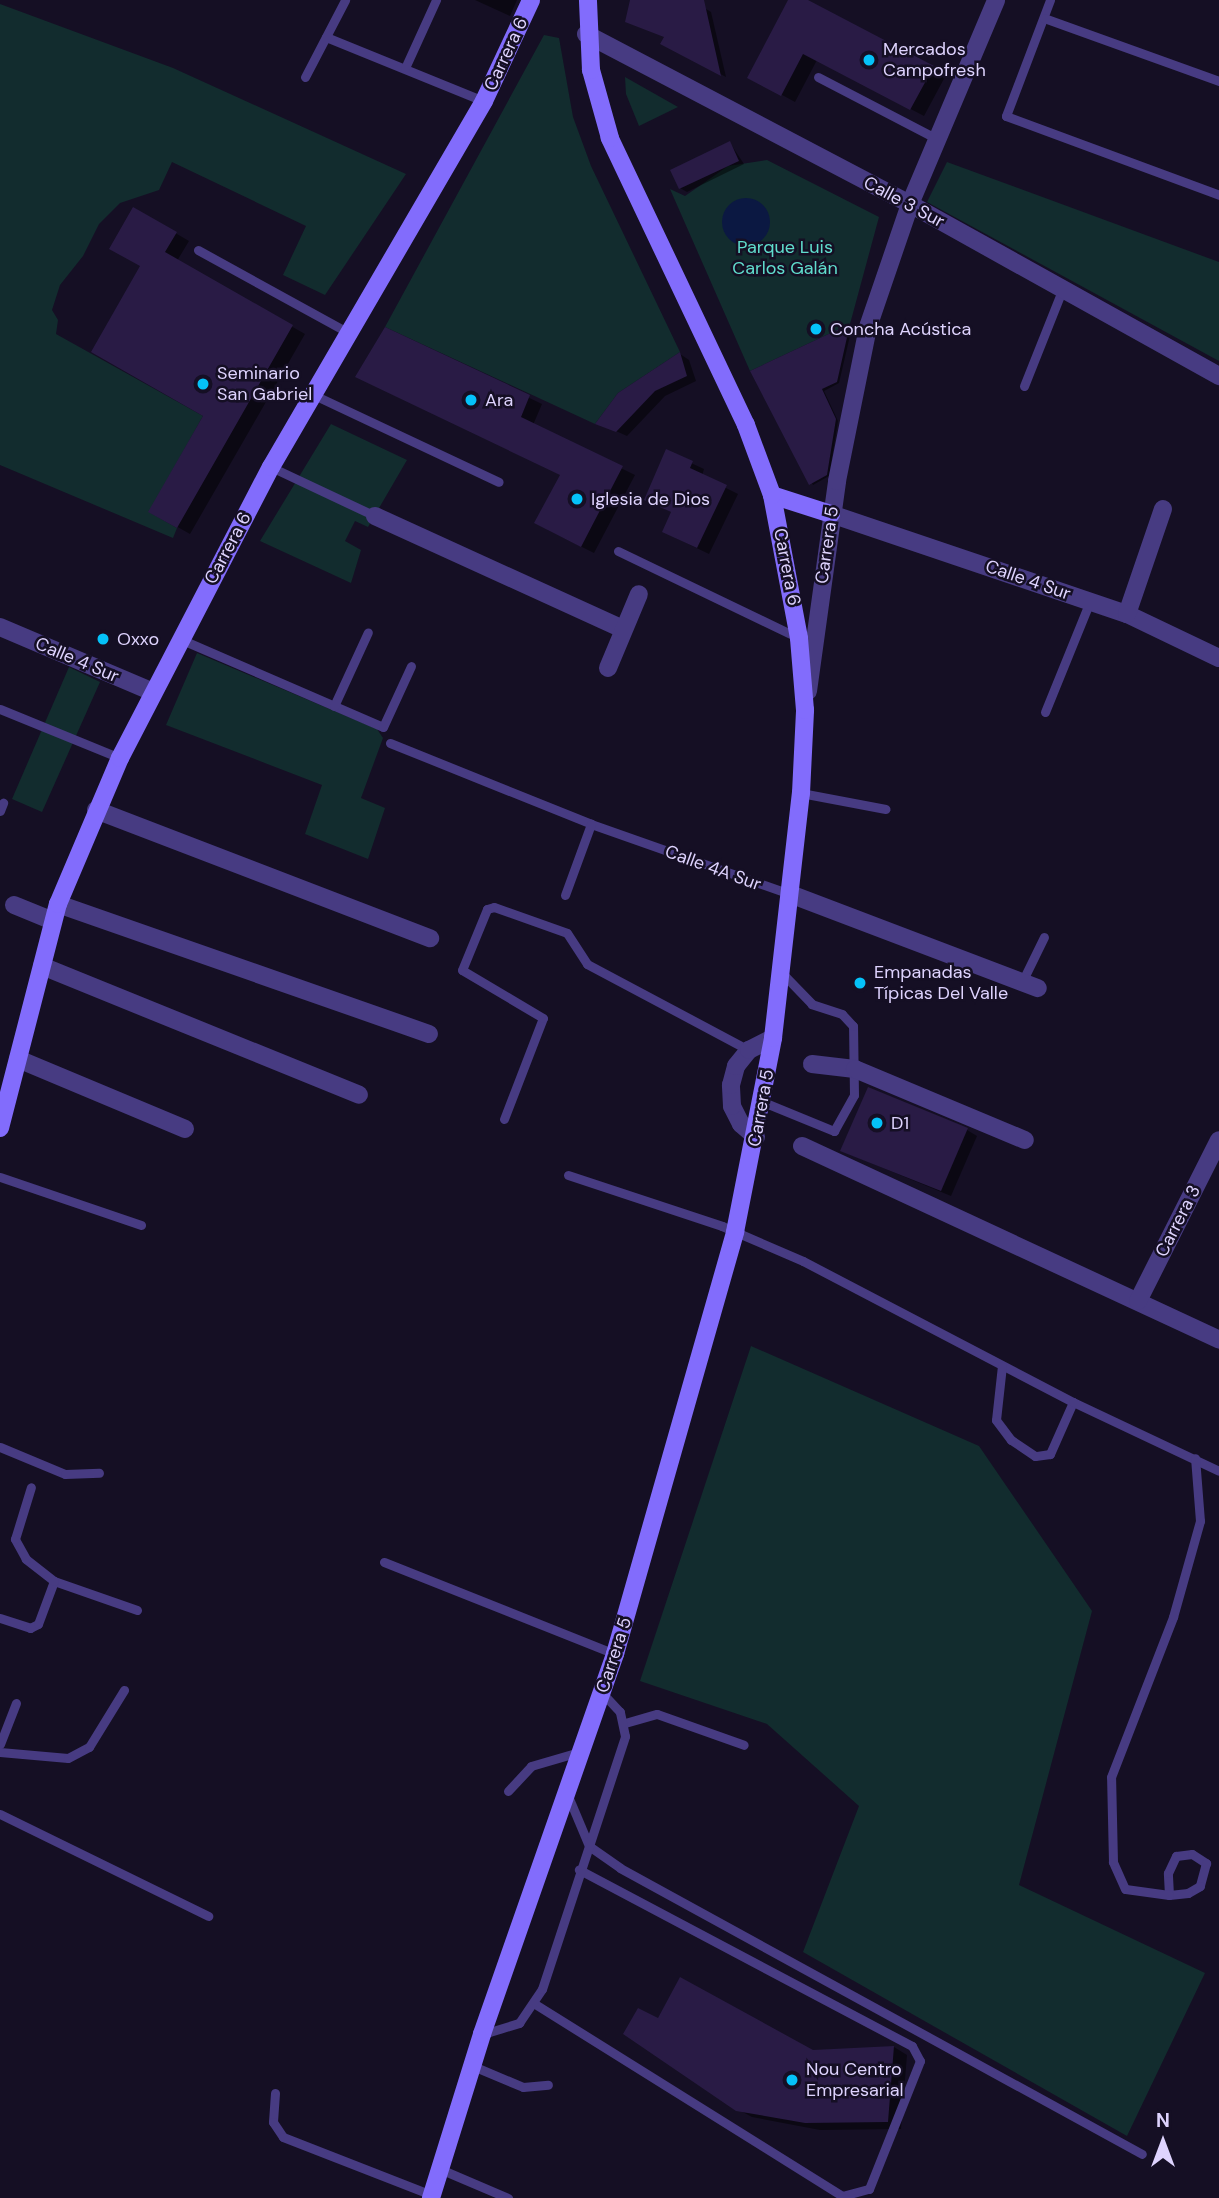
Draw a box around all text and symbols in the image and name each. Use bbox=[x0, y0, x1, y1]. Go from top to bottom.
street label: Carrera 6 bbox=[480, 14, 532, 94]
place label: Mercados Campofresh bbox=[883, 39, 986, 82]
marker: Mercados Campofresh bbox=[861, 52, 877, 68]
street label: Calle 3 Sur bbox=[860, 172, 948, 232]
park label: Parque Luis Carlos Galán bbox=[732, 237, 838, 280]
place label: Concha Acústica bbox=[830, 318, 971, 340]
marker: Concha Acústica bbox=[808, 321, 824, 337]
place label: Seminario San Gabriel bbox=[217, 363, 312, 406]
marker: Seminario San Gabriel bbox=[195, 376, 211, 392]
place label: Ara bbox=[485, 389, 513, 411]
marker: Ara bbox=[463, 392, 479, 408]
place label: Iglesia de Dios bbox=[591, 488, 710, 510]
marker: Iglesia de Dios bbox=[569, 491, 585, 507]
street label: Carrera 5 bbox=[811, 505, 843, 585]
street label: Carrera 6 bbox=[200, 508, 256, 588]
street label: Carrera 6 bbox=[769, 526, 805, 608]
street label: Calle 4 Sur bbox=[982, 555, 1074, 605]
place label: Oxxo bbox=[117, 628, 159, 650]
marker: Oxxo bbox=[95, 631, 111, 647]
street label: Calle 4 Sur bbox=[32, 633, 122, 687]
street label: Calle 4A Sur bbox=[662, 841, 764, 895]
place label: Empanadas Típicas Del Valle bbox=[874, 962, 1008, 1004]
marker: Empanadas Típicas Del Valle bbox=[852, 975, 868, 991]
street label: Carrera 5 bbox=[744, 1068, 778, 1148]
place label: D1 bbox=[891, 1112, 909, 1134]
marker: D1 bbox=[869, 1115, 885, 1131]
street label: Carrera 3 bbox=[1151, 1181, 1205, 1261]
street label: Carrera 5 bbox=[592, 1615, 636, 1695]
place label: Nou Centro Empresarial bbox=[806, 2059, 904, 2102]
marker: Nou Centro Empresarial bbox=[784, 2072, 800, 2088]
north arrow bbox=[1128, 2107, 1198, 2177]
text: N bbox=[1156, 2108, 1170, 2133]

